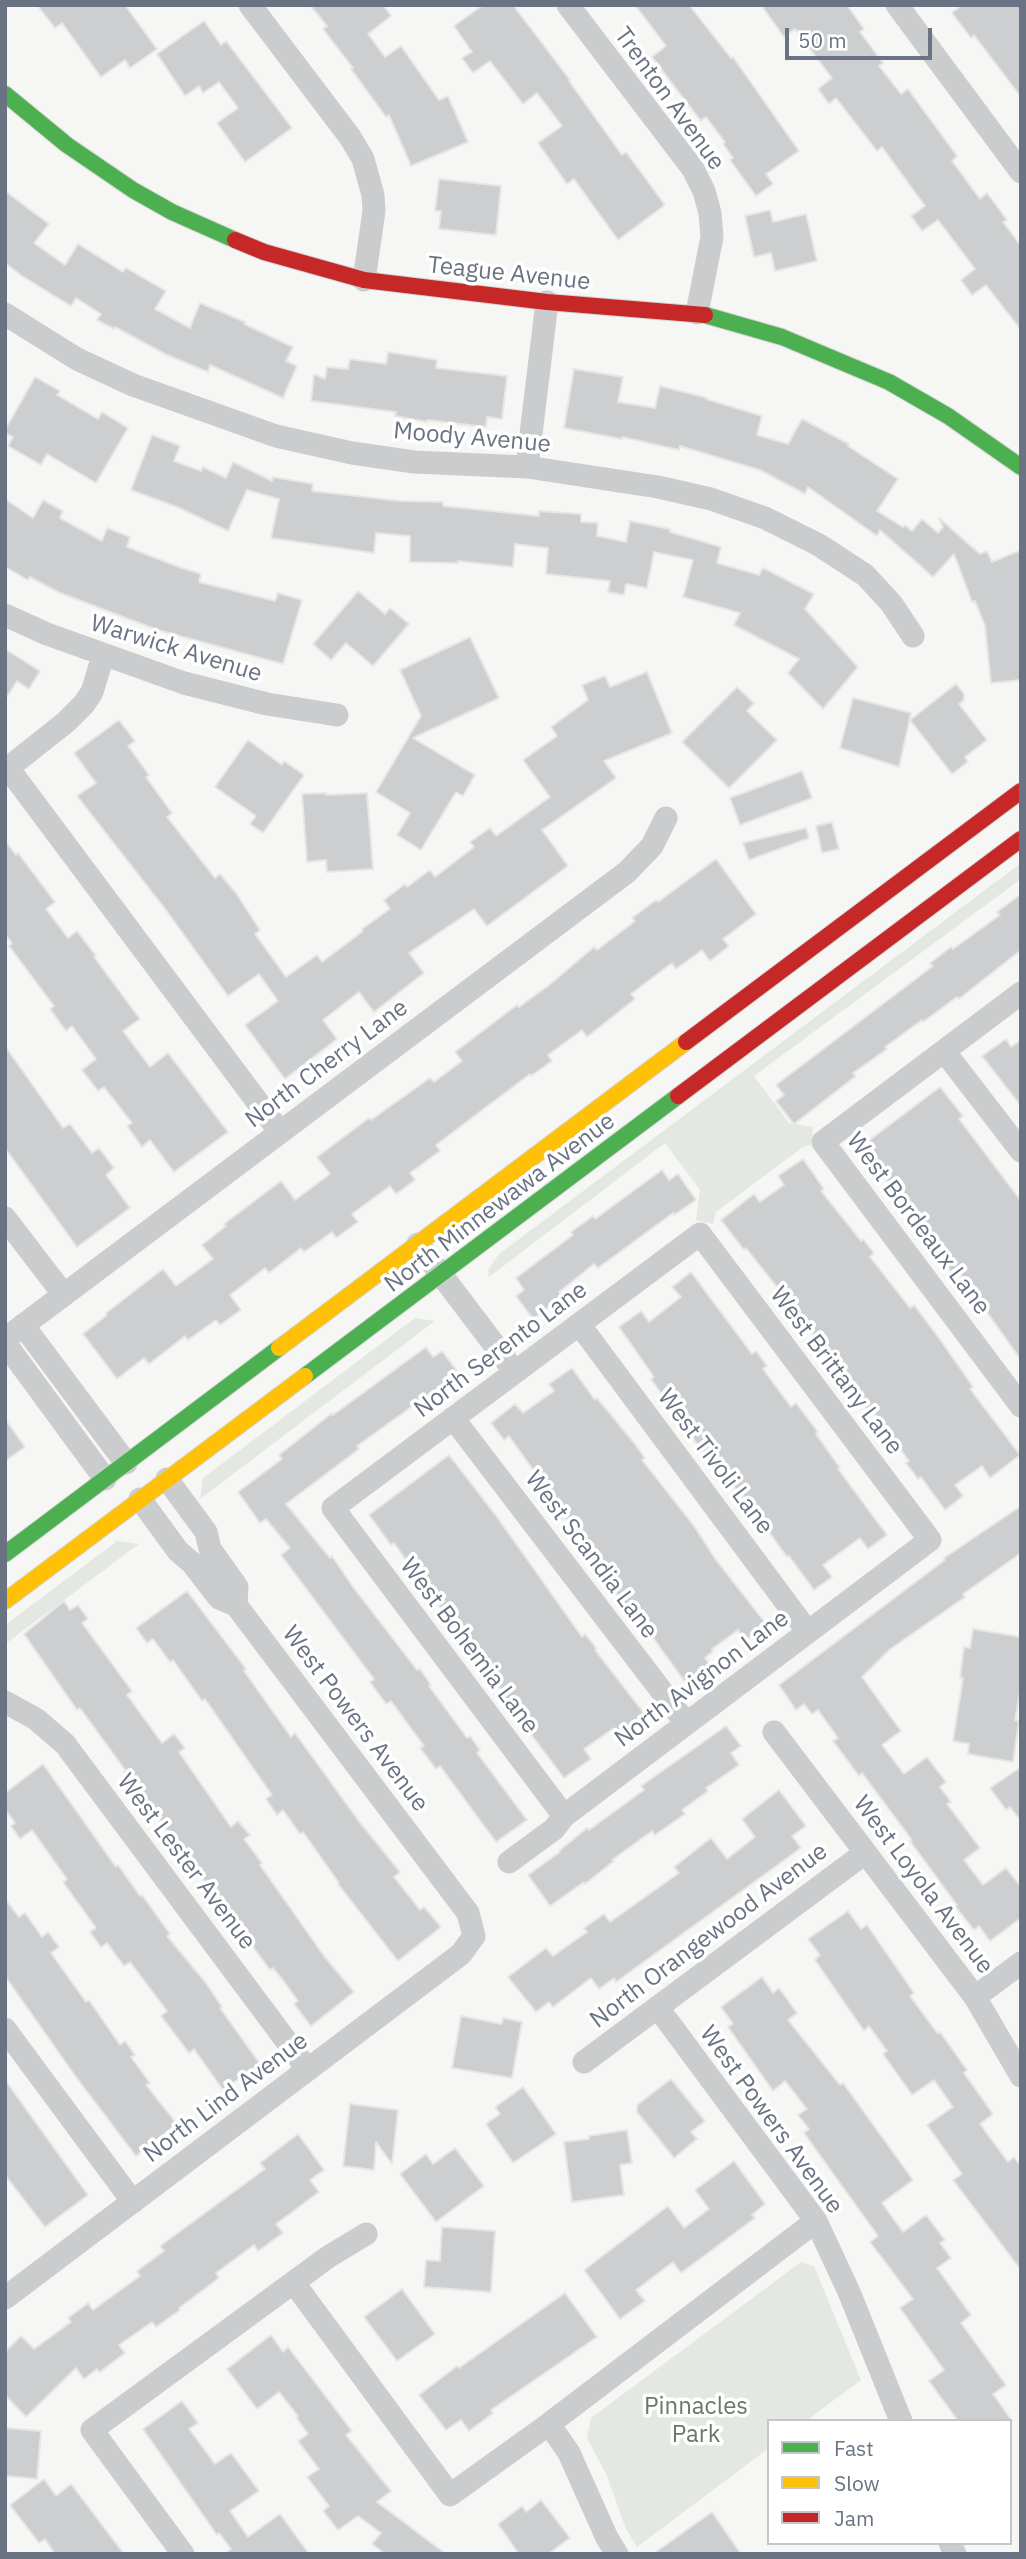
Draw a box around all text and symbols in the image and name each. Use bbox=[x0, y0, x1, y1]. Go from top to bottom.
scale bar bbox=[788, 14, 935, 58]
street label: Trenton Avenue bbox=[608, 22, 730, 176]
text: 50 m bbox=[798, 26, 847, 54]
street label: Teague Avenue bbox=[426, 251, 592, 297]
street label: Moody Avenue bbox=[392, 417, 552, 459]
street label: Warwick Avenue bbox=[87, 609, 265, 689]
street label: North Cherry Lane bbox=[240, 994, 414, 1134]
street label: North Minnewawa Avenue bbox=[379, 1107, 621, 1299]
street label: West Bordeaux Lane bbox=[840, 1127, 996, 1321]
street label: North Serento Lane bbox=[409, 1276, 593, 1424]
street label: West Brittany Lane bbox=[764, 1281, 908, 1461]
street label: West Tivoli Lane bbox=[651, 1384, 779, 1540]
street label: West Scandia Lane bbox=[519, 1466, 663, 1644]
street label: West Bohemia Lane bbox=[393, 1552, 545, 1740]
street label: North Avignon Lane bbox=[609, 1604, 795, 1754]
street label: West Powers Avenue bbox=[276, 1620, 434, 1818]
street label: West Lester Avenue bbox=[111, 1769, 261, 1955]
street label: West Loyola Avenue bbox=[847, 1790, 999, 1980]
street label: North Orangewood Avenue bbox=[585, 1837, 833, 2035]
street label: West Powers Avenue bbox=[693, 2021, 849, 2219]
street label: North Lind Avenue bbox=[138, 2027, 314, 2169]
park label: Pinnacles Park bbox=[644, 2393, 748, 2449]
legend bbox=[767, 2419, 1012, 2545]
text: Fast bbox=[834, 2434, 874, 2462]
text: Slow bbox=[834, 2469, 880, 2497]
text: Jam bbox=[834, 2504, 874, 2532]

